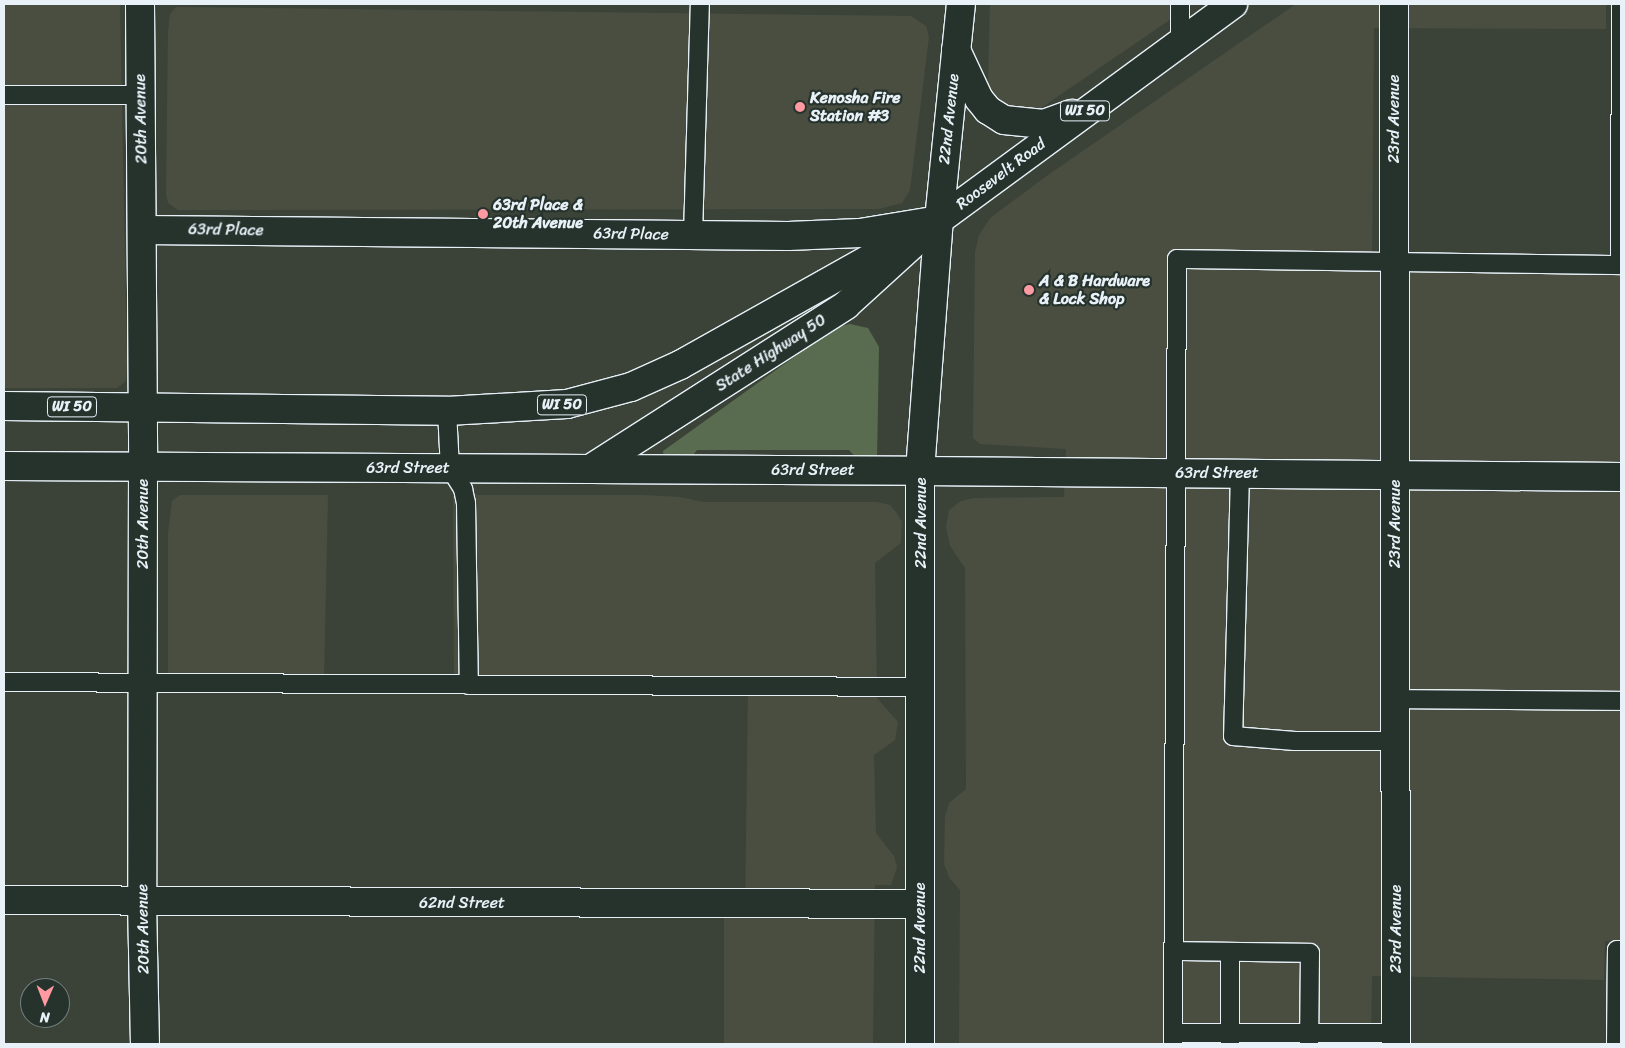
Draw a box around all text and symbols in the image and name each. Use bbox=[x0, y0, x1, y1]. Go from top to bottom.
street label: 22nd Avenue bbox=[935, 73, 963, 165]
street label: 20th Avenue bbox=[131, 74, 151, 164]
street label: 23rd Avenue bbox=[1384, 75, 1404, 163]
place label: Kenosha Fire Station #3 bbox=[810, 88, 901, 126]
road number: WI 50 bbox=[1059, 98, 1111, 124]
marker: Kenosha Fire Station #3 bbox=[794, 101, 806, 113]
street label: Roosevelt Road bbox=[953, 134, 1049, 214]
place label: 63rd Place & 20th Avenue bbox=[493, 195, 583, 233]
marker: 63rd Place & 20th Avenue bbox=[477, 208, 489, 220]
street label: 63rd Place bbox=[188, 220, 264, 240]
street label: 63rd Place bbox=[593, 224, 669, 244]
place label: A & B Hardware & Lock Shop bbox=[1039, 271, 1150, 309]
marker: A & B Hardware & Lock Shop bbox=[1023, 284, 1035, 296]
street label: State Highway 50 bbox=[712, 310, 830, 396]
road number: WI 50 bbox=[536, 392, 588, 418]
road number: WI 50 bbox=[46, 394, 98, 420]
street label: 63rd Street bbox=[366, 458, 450, 478]
street label: 63rd Street bbox=[771, 460, 855, 480]
street label: 63rd Street bbox=[1175, 463, 1259, 483]
street label: 22nd Avenue bbox=[911, 478, 931, 568]
street label: 20th Avenue bbox=[133, 479, 153, 569]
street label: 23rd Avenue bbox=[1385, 480, 1405, 568]
street label: 22nd Avenue bbox=[910, 883, 930, 973]
street label: 20th Avenue bbox=[133, 884, 153, 974]
street label: 23rd Avenue bbox=[1386, 885, 1406, 973]
street label: 62nd Street bbox=[419, 893, 505, 913]
north arrow bbox=[20, 978, 70, 1028]
text: N bbox=[40, 1005, 50, 1030]

